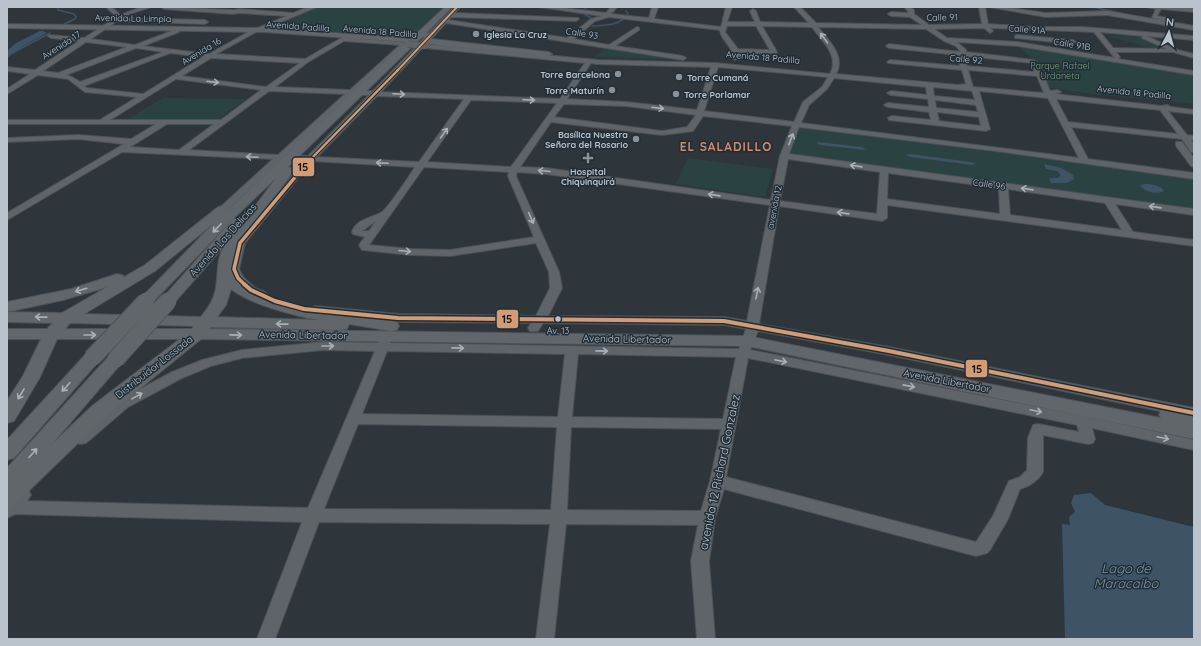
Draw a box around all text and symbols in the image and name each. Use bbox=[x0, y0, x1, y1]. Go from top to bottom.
street label: Calle 91 bbox=[926, 11, 958, 23]
street label: Avenida La Limpia bbox=[95, 12, 171, 24]
north arrow bbox=[1149, 12, 1189, 52]
text: N bbox=[1165, 15, 1175, 29]
street label: Avenida Padilla bbox=[266, 18, 330, 34]
street label: Avenida 18 Padilla bbox=[343, 22, 417, 40]
street label: Calle 91A bbox=[1008, 22, 1046, 36]
street label: Calle 93 bbox=[565, 25, 599, 41]
street label: Avenida 17 bbox=[40, 28, 83, 62]
marker: Iglesia La Cruz bbox=[471, 29, 481, 39]
place label: Iglesia La Cruz bbox=[484, 29, 548, 40]
one-way arrow bbox=[819, 33, 828, 44]
street label: Avenida 16 bbox=[179, 35, 223, 67]
street label: Calle 91B bbox=[1053, 36, 1091, 52]
street label: Avenida 18 Padilla bbox=[726, 48, 800, 66]
street label: Calle 92 bbox=[949, 52, 983, 66]
park label: Parque Rafael Urdaneta bbox=[1030, 60, 1090, 81]
place label: Torre Barcelona bbox=[540, 69, 610, 80]
marker: Torre Barcelona bbox=[613, 69, 623, 79]
marker: Torre Cumaná bbox=[674, 72, 684, 82]
place label: Torre Cumaná bbox=[687, 72, 749, 83]
one-way arrow bbox=[207, 78, 220, 86]
street label: Avenida 18 Padilla bbox=[1096, 83, 1172, 101]
place label: Torre Maturín bbox=[545, 85, 604, 96]
marker: Torre Maturín bbox=[607, 85, 617, 95]
marker: Torre Porlamar bbox=[671, 89, 681, 99]
place label: Torre Porlamar bbox=[684, 89, 751, 100]
one-way arrow bbox=[392, 91, 405, 98]
one-way arrow bbox=[522, 96, 535, 104]
one-way arrow bbox=[652, 104, 665, 112]
one-way arrow bbox=[440, 128, 448, 139]
place label: Basílica Nuestra Señora del Rosario bbox=[545, 129, 628, 150]
one-way arrow bbox=[787, 133, 795, 145]
marker: Basílica Nuestra Señora del Rosario bbox=[631, 134, 641, 144]
district label: EL SALADILLO bbox=[680, 139, 772, 154]
marker: Hospital Chiquinquirá bbox=[582, 152, 594, 164]
one-way arrow bbox=[246, 153, 259, 160]
line badge: 15 bbox=[292, 157, 315, 177]
one-way arrow bbox=[376, 159, 389, 167]
text: 15 bbox=[298, 160, 308, 174]
one-way arrow bbox=[850, 162, 863, 170]
place label: Hospital Chiquinquirá bbox=[561, 166, 615, 187]
one-way arrow bbox=[538, 167, 551, 175]
street label: Calle 96 bbox=[972, 176, 1006, 192]
street label: avenida 12 bbox=[764, 184, 784, 230]
one-way arrow bbox=[1021, 185, 1034, 193]
one-way arrow bbox=[708, 191, 721, 199]
street label: Avenida Las Delicias bbox=[187, 200, 260, 279]
one-way arrow bbox=[1149, 203, 1162, 211]
one-way arrow bbox=[837, 209, 850, 217]
one-way arrow bbox=[527, 212, 535, 224]
one-way arrow bbox=[212, 223, 222, 233]
one-way arrow bbox=[398, 248, 411, 255]
one-way arrow bbox=[75, 287, 88, 294]
one-way arrow bbox=[754, 287, 762, 300]
line badge: 15 bbox=[496, 309, 519, 329]
text: 15 bbox=[502, 312, 512, 326]
one-way arrow bbox=[35, 313, 48, 321]
marker: Av. 13 bbox=[553, 314, 563, 324]
one-way arrow bbox=[276, 320, 289, 328]
place label: Av. 13 bbox=[547, 325, 570, 336]
street label: Avenida Libertador bbox=[259, 328, 347, 342]
one-way arrow bbox=[83, 331, 96, 339]
one-way arrow bbox=[229, 331, 242, 339]
street label: Avenida Libertador bbox=[583, 332, 671, 346]
street label: Distribuidor Lossada bbox=[113, 333, 195, 401]
one-way arrow bbox=[321, 342, 334, 350]
one-way arrow bbox=[451, 344, 464, 352]
one-way arrow bbox=[595, 347, 608, 355]
one-way arrow bbox=[774, 357, 787, 365]
line badge: 15 bbox=[965, 359, 988, 378]
text: 15 bbox=[972, 362, 982, 376]
street label: Avenida Libertador bbox=[902, 366, 992, 396]
one-way arrow bbox=[62, 382, 71, 392]
one-way arrow bbox=[902, 382, 915, 390]
one-way arrow bbox=[17, 388, 25, 400]
one-way arrow bbox=[131, 392, 143, 399]
street label: avenida 12 Richard Gonzalez bbox=[695, 393, 743, 551]
one-way arrow bbox=[1029, 408, 1042, 416]
one-way arrow bbox=[1157, 434, 1170, 442]
one-way arrow bbox=[28, 448, 38, 458]
water label: Lago de Maracaibo bbox=[1094, 560, 1159, 591]

